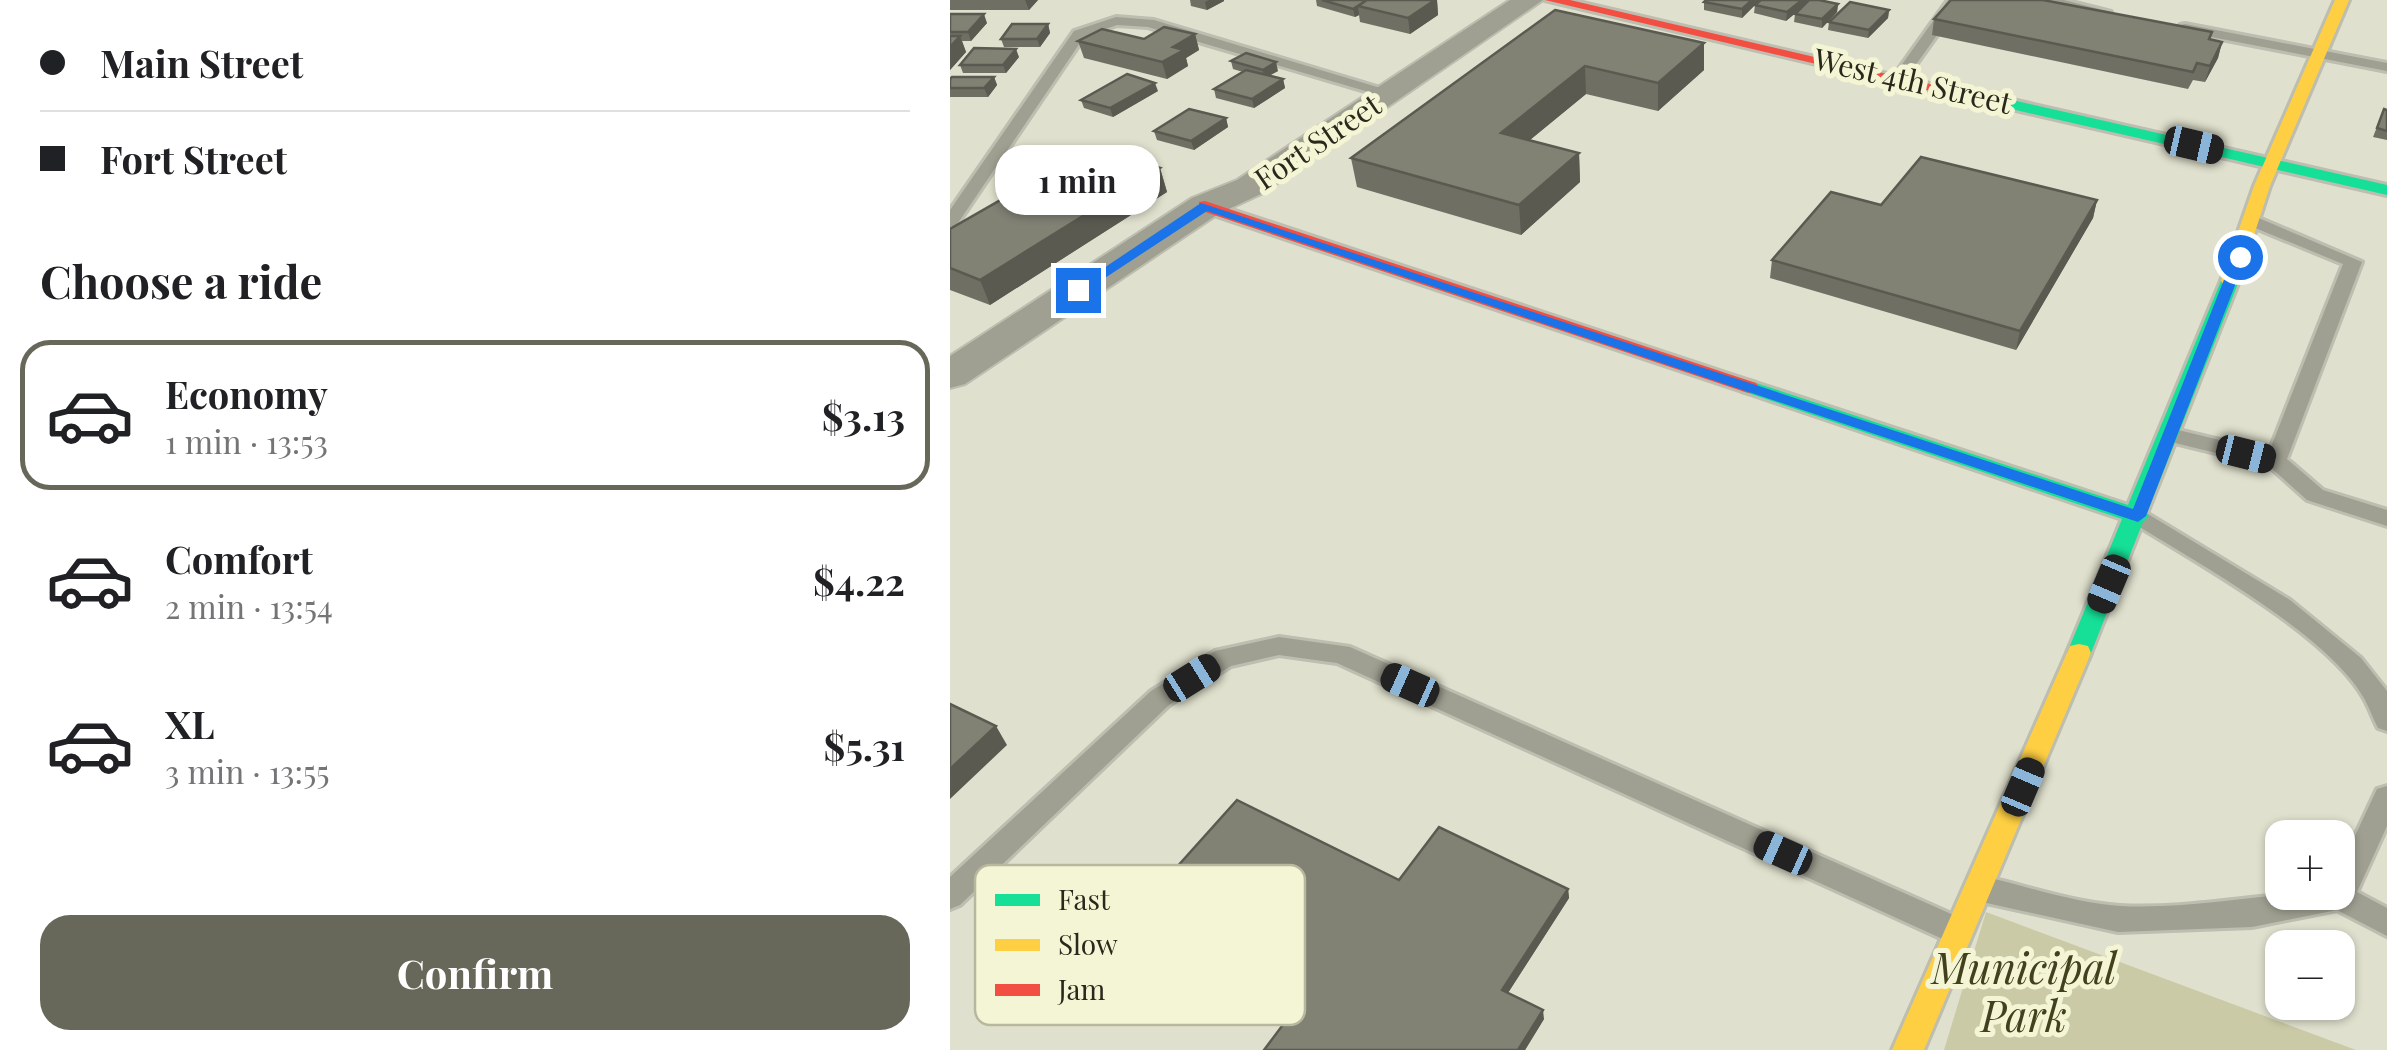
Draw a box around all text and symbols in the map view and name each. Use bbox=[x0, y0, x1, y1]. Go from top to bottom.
text: Main Street bbox=[100, 37, 303, 88]
street label: West 4th Street bbox=[1809, 38, 2016, 122]
street label: Fort Street bbox=[1246, 84, 1388, 198]
car bbox=[2161, 124, 2227, 166]
text: Fort Street bbox=[100, 133, 287, 184]
callout: 1 min bbox=[996, 145, 1160, 215]
text: 1 min bbox=[1038, 158, 1117, 201]
route start bbox=[2218, 235, 2263, 280]
text: Choose a ride bbox=[40, 250, 322, 310]
route end bbox=[1056, 268, 1101, 313]
text: Economy bbox=[165, 368, 328, 419]
icon: car bbox=[45, 370, 135, 460]
text: $3.13 bbox=[822, 390, 905, 441]
text: 1 min · 13:53 bbox=[165, 419, 328, 462]
car bbox=[2213, 432, 2279, 476]
text: Comfort bbox=[165, 533, 313, 584]
icon: car bbox=[45, 535, 135, 625]
car bbox=[2083, 551, 2135, 617]
text: $4.22 bbox=[813, 555, 905, 606]
text: 2 min · 13:54 bbox=[165, 584, 333, 627]
car bbox=[1159, 649, 1225, 707]
car bbox=[1376, 659, 1444, 711]
text: XL bbox=[165, 698, 214, 749]
icon: car bbox=[45, 700, 135, 790]
text: $5.31 bbox=[824, 720, 905, 771]
text: 3 min · 13:55 bbox=[165, 749, 329, 792]
car bbox=[1997, 754, 2049, 820]
map controls bbox=[2265, 820, 2355, 1020]
button: + bbox=[2265, 820, 2355, 910]
car bbox=[1749, 827, 1817, 879]
legend bbox=[975, 865, 1305, 1025]
text: Fast bbox=[1058, 880, 1111, 917]
button: Confirm bbox=[40, 915, 910, 1030]
text: Slow bbox=[1058, 925, 1118, 962]
button: − bbox=[2265, 930, 2355, 1020]
park label: Municipal Park bbox=[1930, 939, 2119, 1043]
text: Jam bbox=[1057, 970, 1105, 1007]

